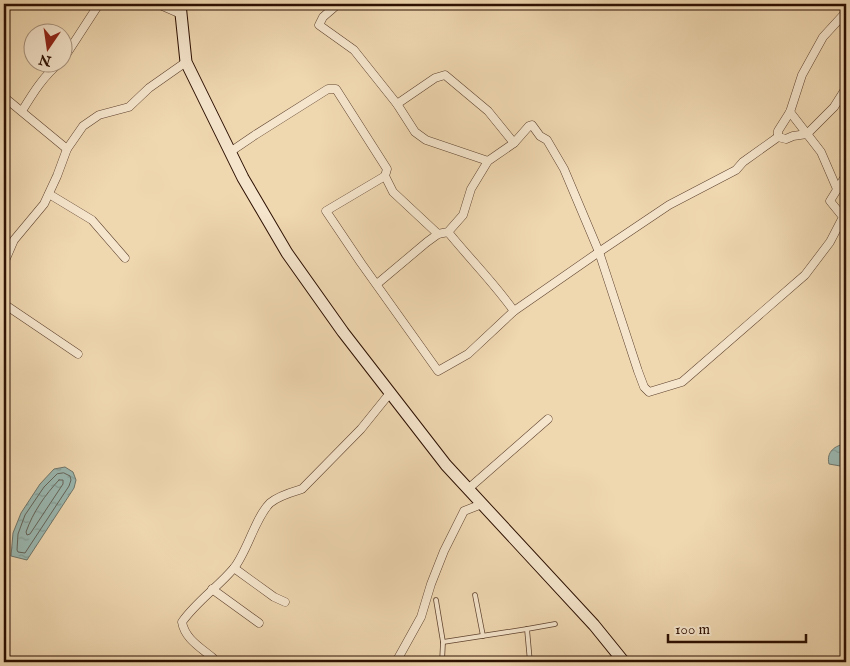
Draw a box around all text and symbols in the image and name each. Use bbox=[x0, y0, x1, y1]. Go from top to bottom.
north arrow bbox=[22, 22, 72, 72]
text: N bbox=[37, 50, 54, 70]
scale bar bbox=[668, 611, 805, 643]
text: 100 m bbox=[675, 620, 711, 639]

